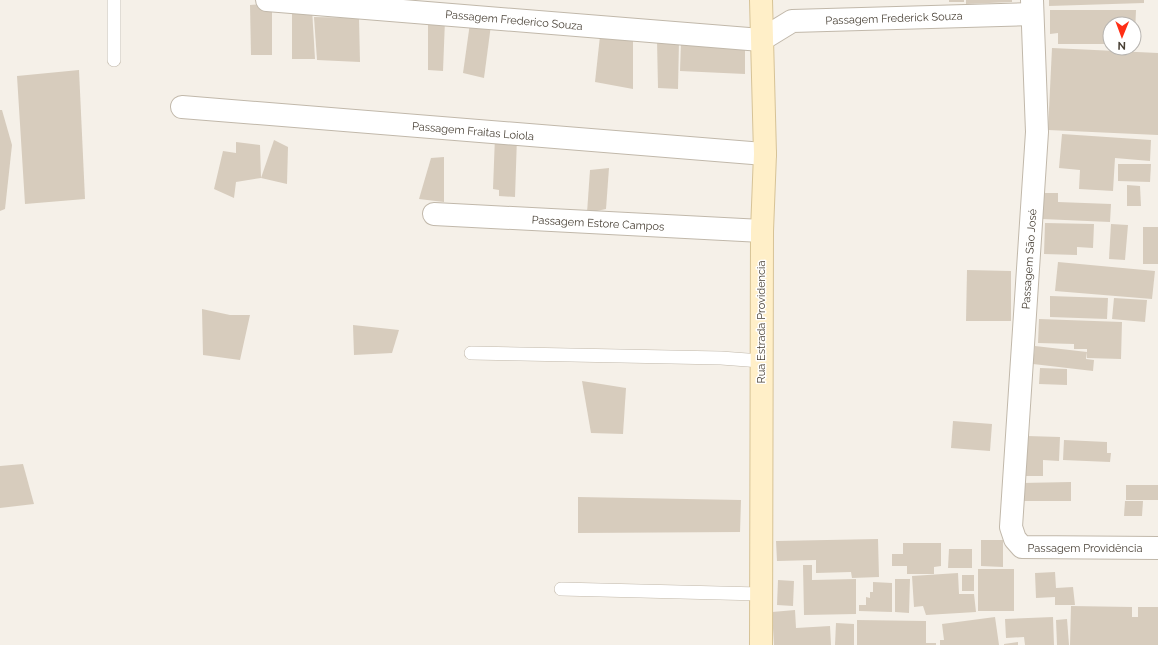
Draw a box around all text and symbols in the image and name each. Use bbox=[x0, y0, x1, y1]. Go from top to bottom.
street label: Passagem Frederico Souza bbox=[445, 8, 583, 33]
street label: Passagem Frederick Souza bbox=[825, 10, 963, 27]
north arrow bbox=[1102, 16, 1142, 56]
text: N bbox=[1118, 39, 1126, 52]
street label: Passagem Fraitas Loiola bbox=[411, 120, 535, 143]
street label: Passagem São José bbox=[1019, 208, 1040, 310]
street label: Passagem Estore Campos bbox=[531, 214, 665, 233]
street label: Rua Estrada Providencia bbox=[755, 261, 768, 383]
street label: Passagem Providência bbox=[1028, 542, 1142, 555]

